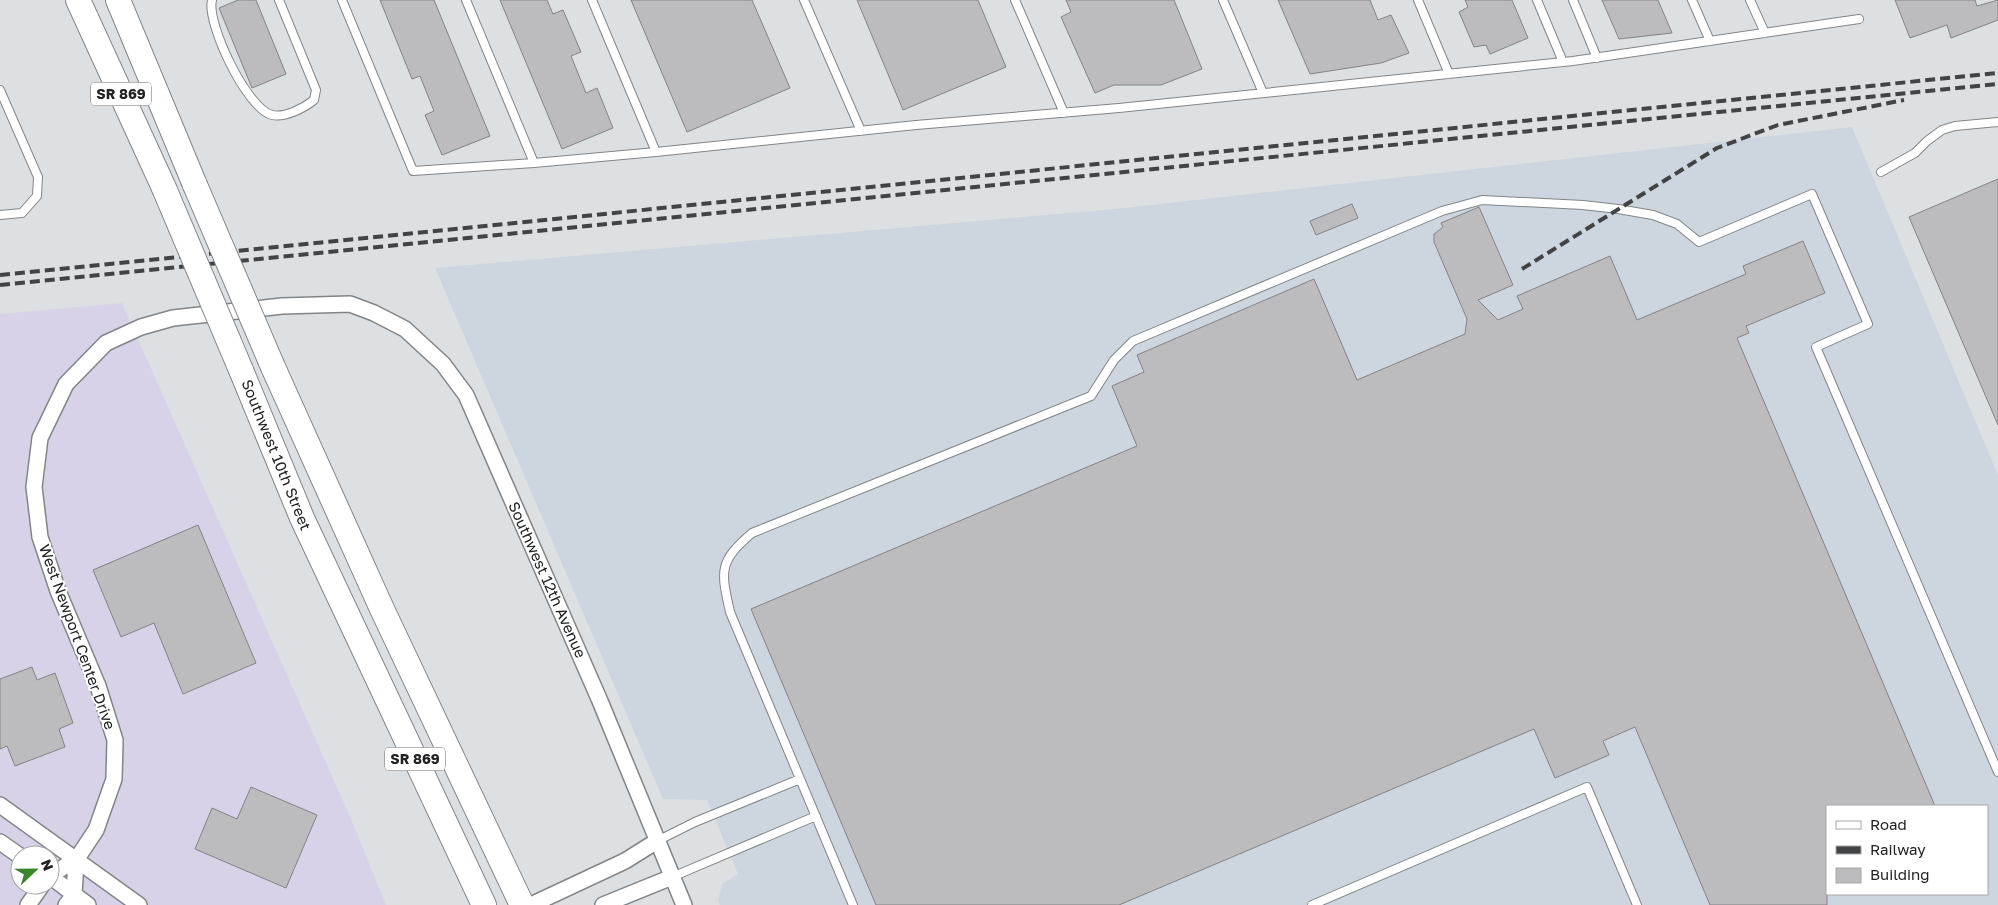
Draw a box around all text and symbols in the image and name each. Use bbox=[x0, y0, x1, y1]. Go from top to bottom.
road number: SR 869 bbox=[91, 82, 151, 106]
street label: Southwest 10th Street bbox=[238, 377, 315, 533]
street label: Southwest 12th Avenue bbox=[505, 499, 591, 661]
street label: West Newport Center Drive bbox=[36, 542, 120, 732]
road number: SR 869 bbox=[385, 748, 445, 771]
legend bbox=[1826, 805, 1988, 895]
text: Road bbox=[1870, 815, 1907, 833]
text: Railway bbox=[1870, 840, 1926, 858]
north arrow bbox=[10, 845, 60, 895]
text: N bbox=[38, 857, 57, 873]
text: Building bbox=[1870, 865, 1930, 883]

